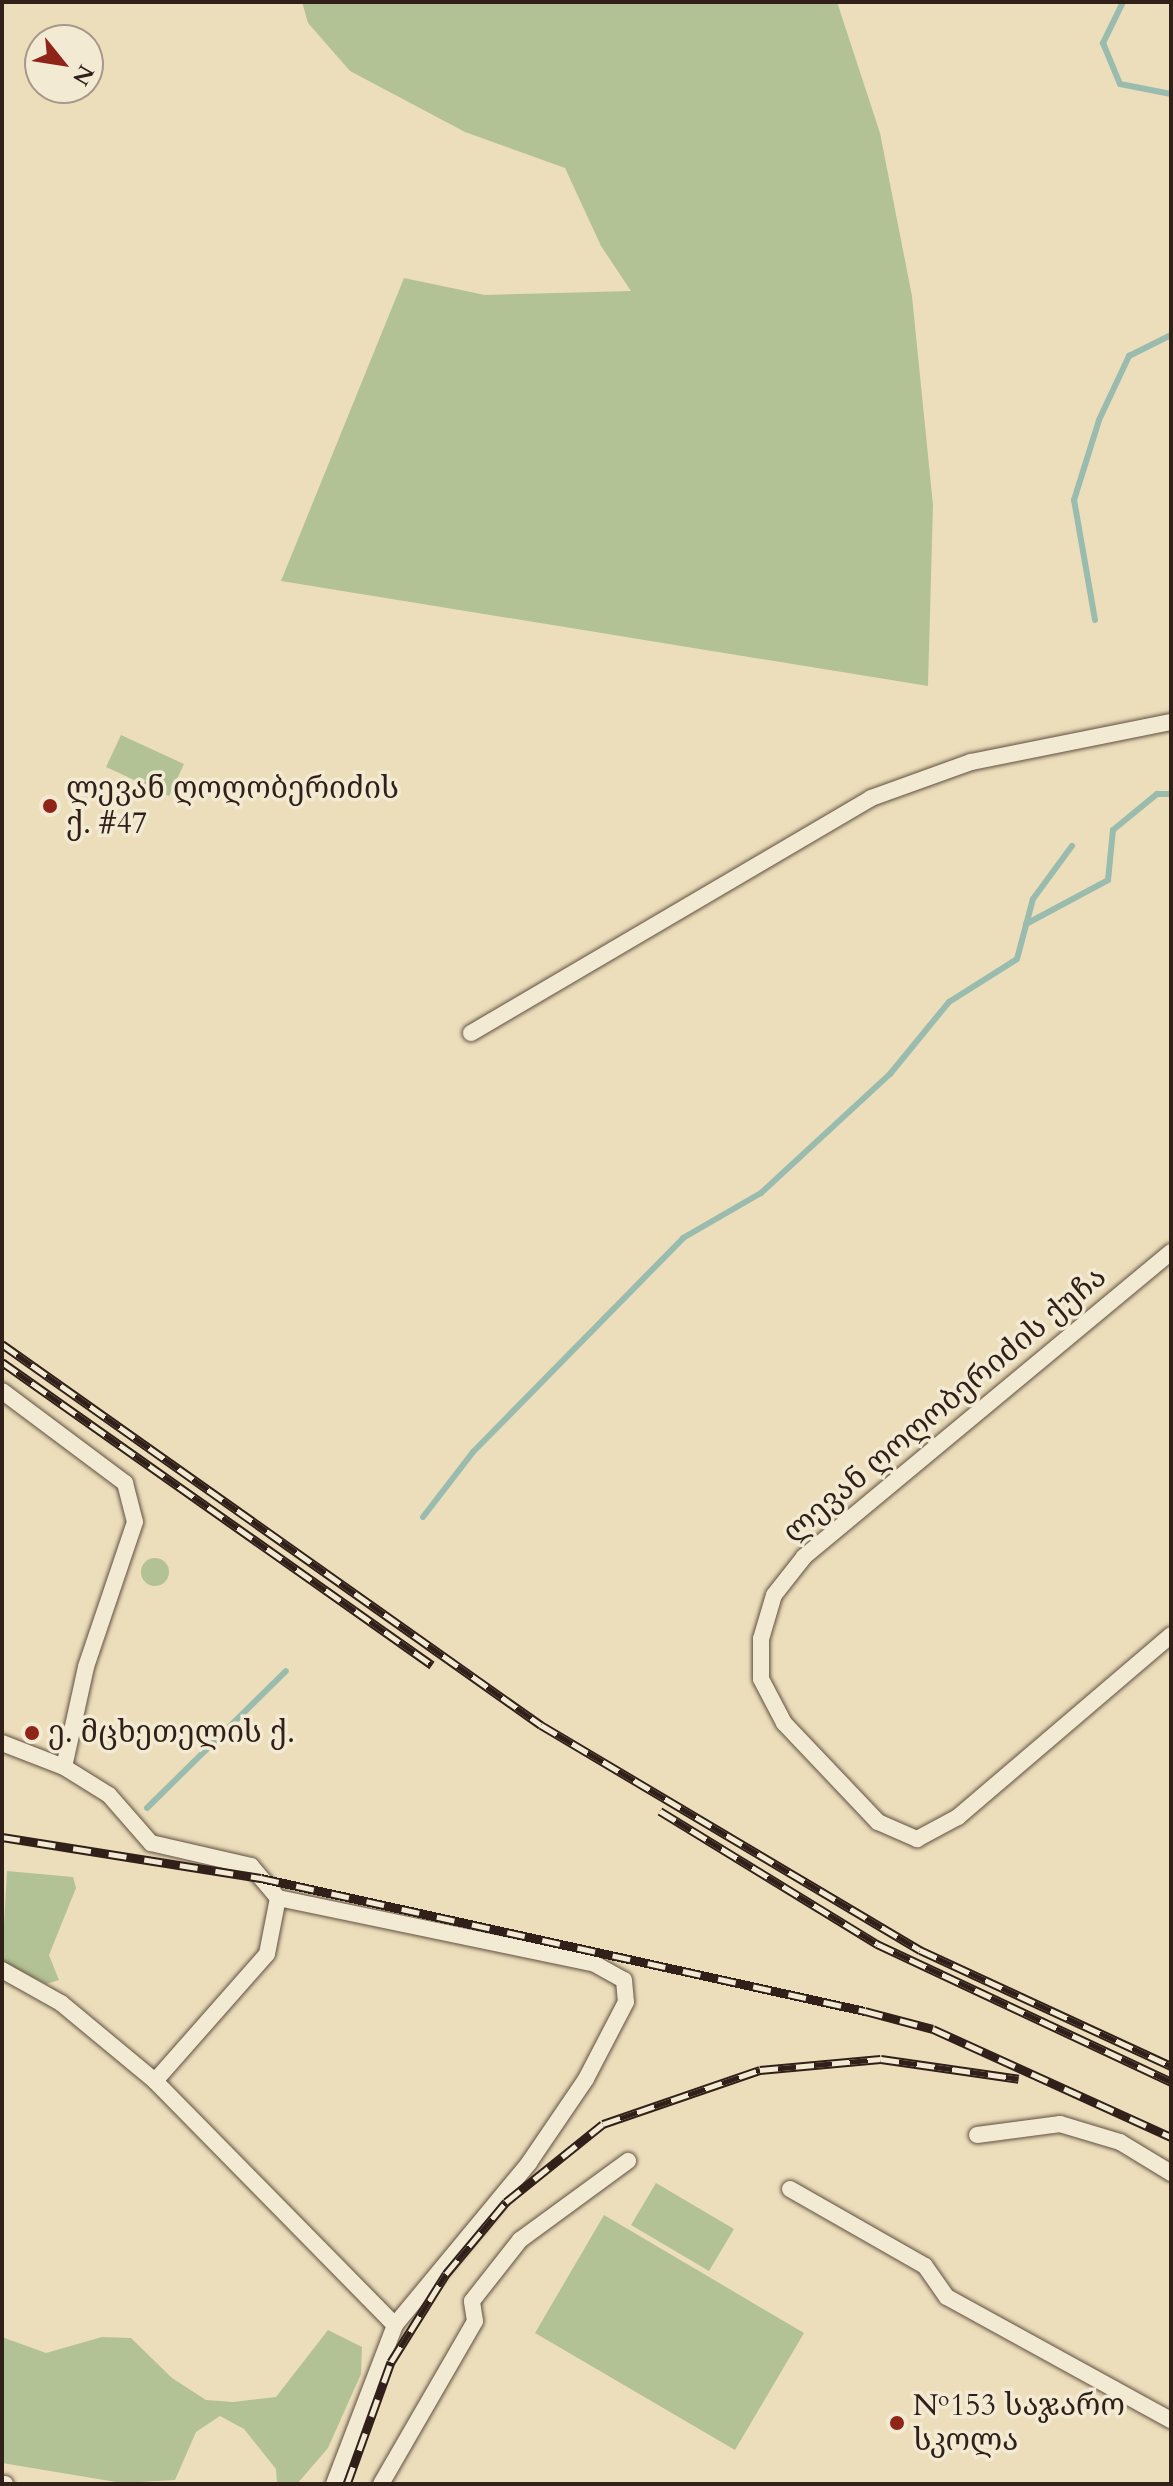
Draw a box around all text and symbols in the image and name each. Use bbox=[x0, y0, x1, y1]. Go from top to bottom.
north arrow bbox=[24, 24, 104, 104]
text: N bbox=[65, 59, 101, 91]
place label: ლევან ღოღობერიძის ქ. #47 bbox=[66, 771, 399, 842]
marker: ლევან ღოღობერიძის ქ. #47 bbox=[41, 797, 59, 815]
street label: ლევან ღოღობერიძის ქუჩა bbox=[776, 1259, 1114, 1551]
place label: ე. მცხეთელის ქ. bbox=[48, 1715, 295, 1751]
marker: ე. მცხეთელის ქ. bbox=[23, 1724, 41, 1742]
place label: №153 საჯარო სკოლა bbox=[913, 2388, 1125, 2458]
marker: №153 საჯარო სკოლა bbox=[888, 2414, 906, 2432]

